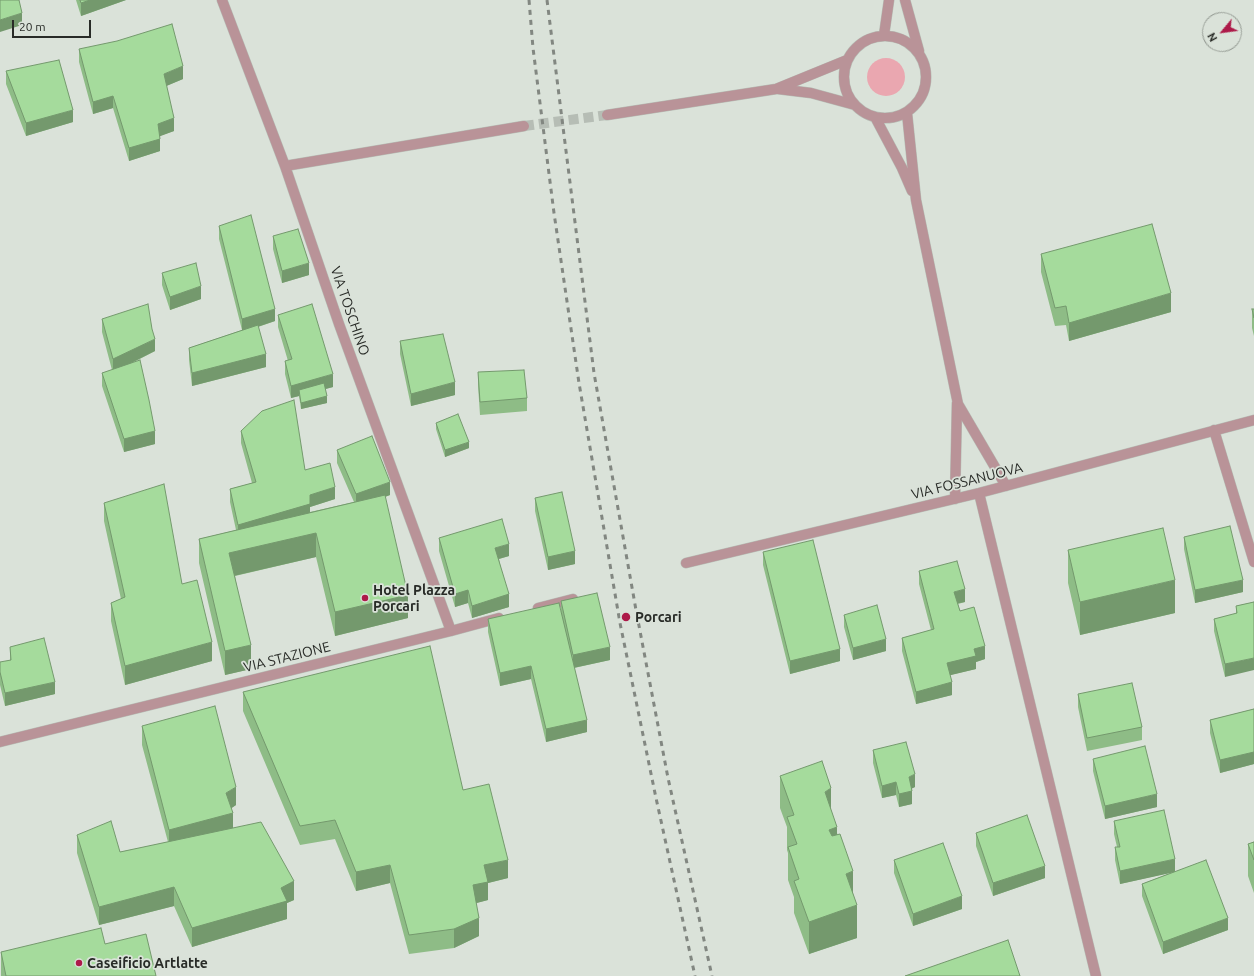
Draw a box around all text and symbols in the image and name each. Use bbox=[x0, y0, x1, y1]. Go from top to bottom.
scale bar bbox=[14, 12, 93, 38]
north arrow bbox=[1202, 12, 1242, 52]
text: 20 m bbox=[19, 20, 46, 33]
text: N bbox=[1205, 31, 1220, 44]
street label: VIA TOSCHINO bbox=[327, 264, 373, 358]
street label: VIA FOSSANUOVA bbox=[910, 459, 1024, 503]
place label: Hotel Plazza Porcari bbox=[373, 582, 455, 614]
marker: Hotel Plazza Porcari bbox=[360, 593, 370, 603]
place label: Porcari bbox=[635, 609, 682, 625]
marker: Porcari bbox=[620, 611, 632, 623]
street label: VIA STAZIONE bbox=[242, 638, 332, 676]
place label: Caseificio Artlatte bbox=[87, 955, 208, 971]
marker: Caseificio Artlatte bbox=[74, 958, 84, 968]

